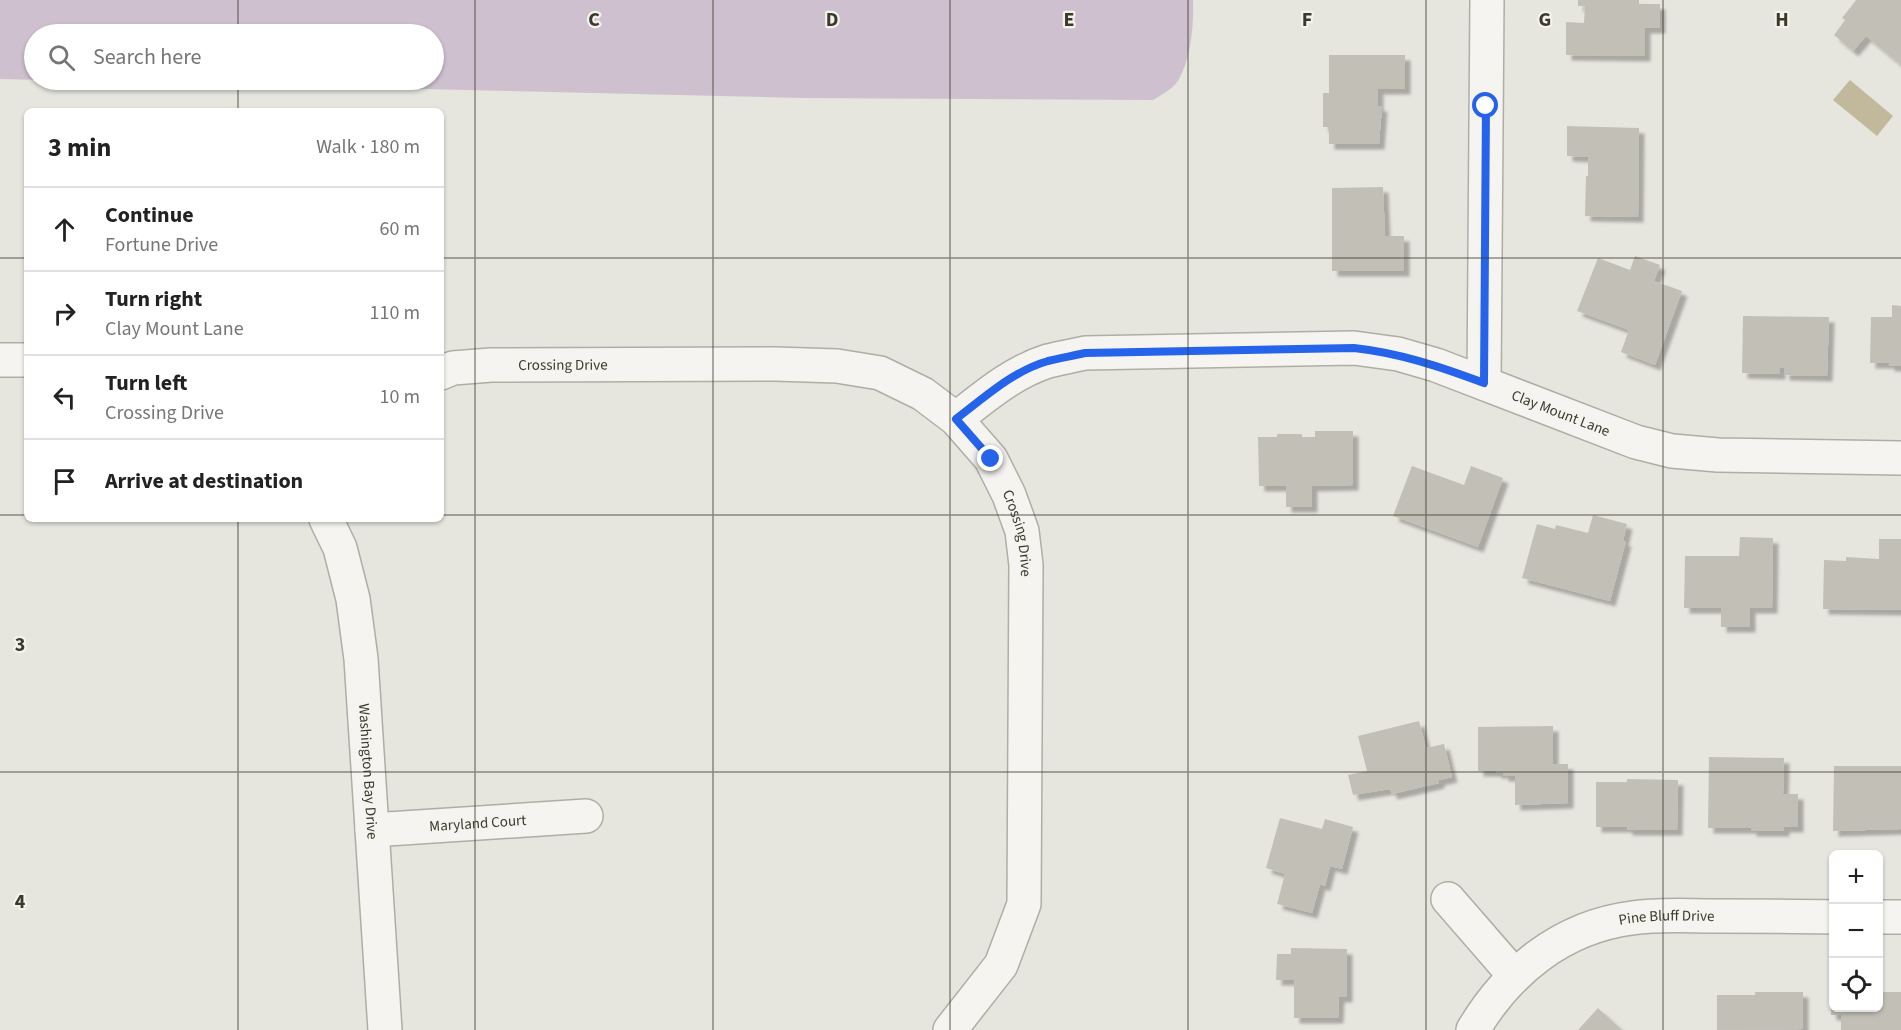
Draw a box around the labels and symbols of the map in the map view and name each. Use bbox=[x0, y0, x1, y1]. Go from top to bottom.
text: C bbox=[588, 6, 600, 34]
text: D bbox=[826, 6, 838, 34]
text: E bbox=[1064, 6, 1074, 34]
text: F bbox=[1302, 6, 1312, 34]
text: G bbox=[1539, 6, 1551, 34]
text: H bbox=[1775, 6, 1789, 34]
route start bbox=[1472, 92, 1498, 118]
street label: Crossing Drive bbox=[518, 354, 608, 375]
street label: Clay Mount Lane bbox=[1508, 385, 1613, 442]
route end bbox=[977, 445, 1003, 471]
street label: Crossing Drive bbox=[997, 486, 1037, 577]
text: 3 bbox=[15, 631, 25, 659]
street label: Washington Bay Drive bbox=[353, 703, 383, 840]
street label: Maryland Court bbox=[429, 809, 527, 837]
text: 4 bbox=[15, 888, 26, 916]
street label: Pine Bluff Drive bbox=[1617, 905, 1714, 930]

